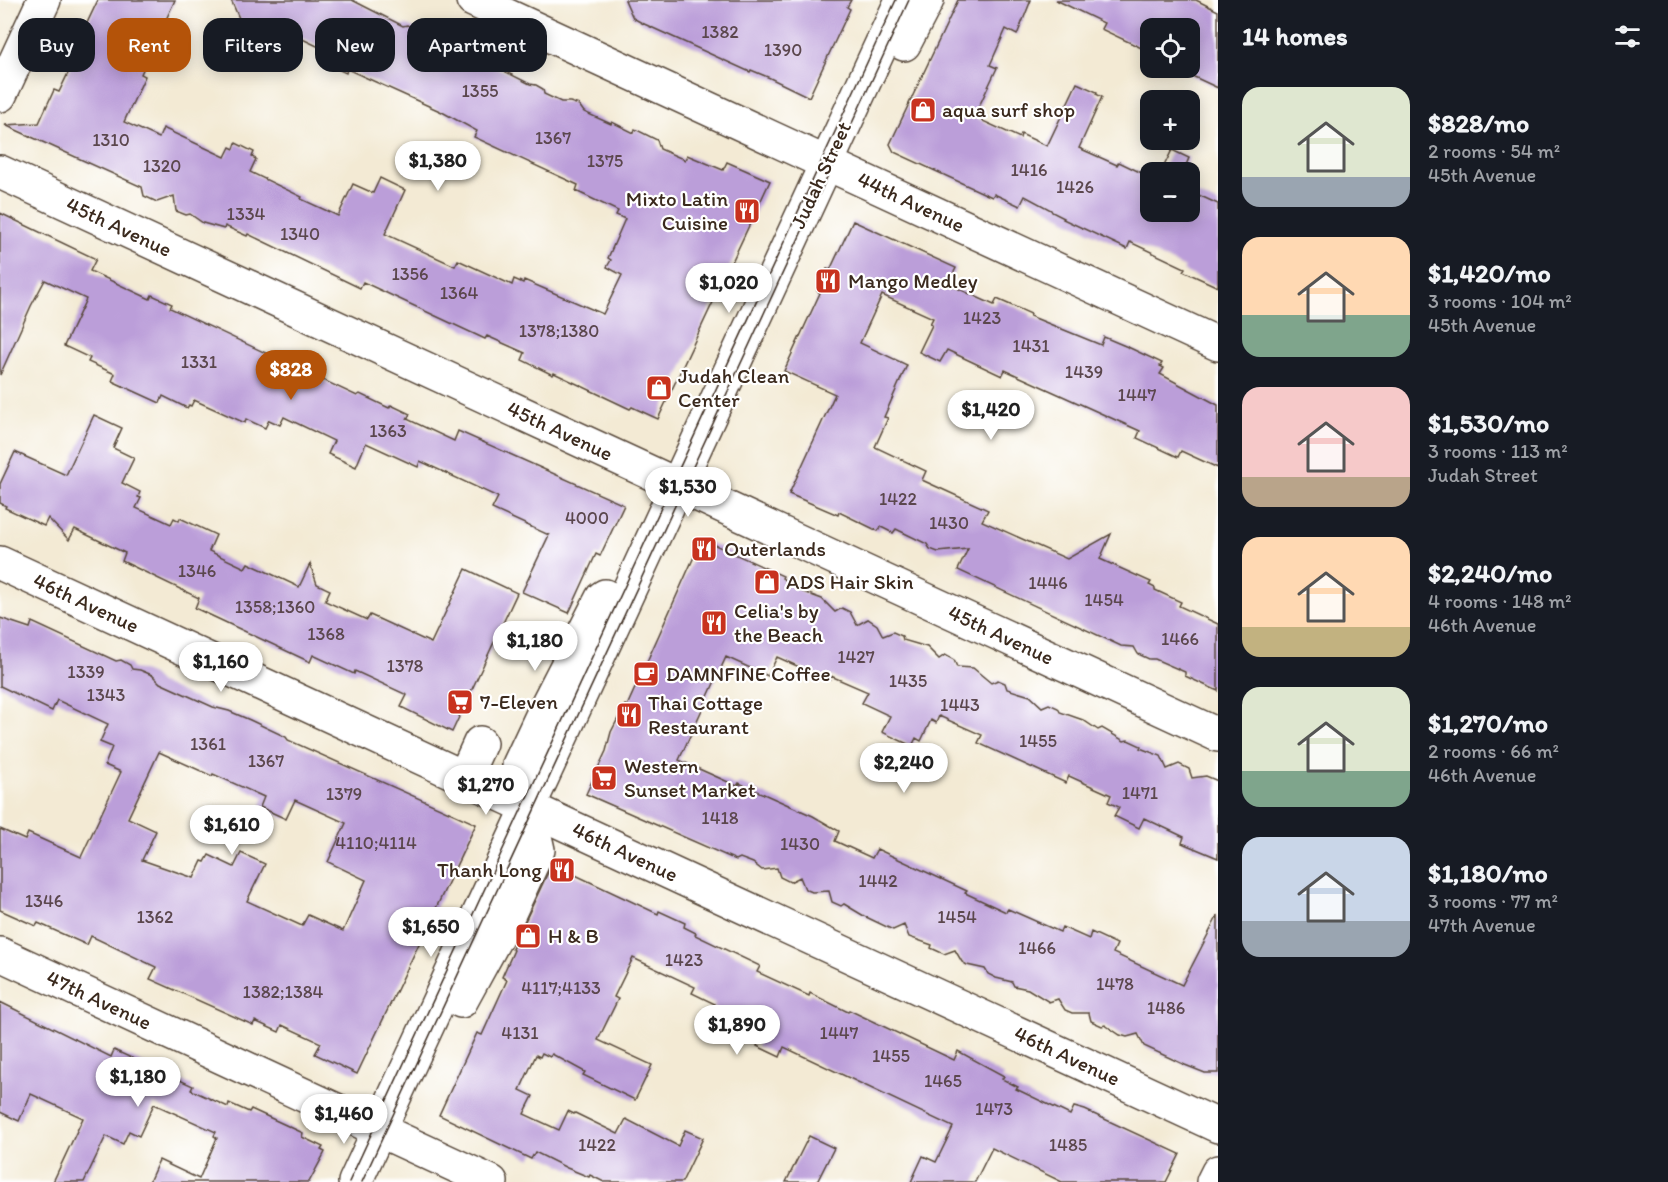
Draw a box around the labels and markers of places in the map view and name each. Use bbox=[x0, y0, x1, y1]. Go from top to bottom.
shop icon: aqua surf shop bbox=[908, 95, 938, 125]
place label: aqua surf shop bbox=[942, 97, 1075, 122]
pin: $1,380 bbox=[389, 141, 487, 192]
place label: Mixto Latin Cuisine bbox=[626, 186, 728, 235]
restaurant icon: Mixto Latin Cuisine bbox=[732, 196, 762, 226]
pin: $1,020 bbox=[680, 263, 778, 314]
restaurant icon: Mango Medley bbox=[813, 266, 843, 296]
place label: Mango Medley bbox=[848, 268, 978, 293]
pin: $828 bbox=[255, 350, 327, 401]
place label: Judah Clean Center bbox=[678, 363, 790, 412]
shop icon: Judah Clean Center bbox=[644, 373, 674, 403]
pin: $1,420 bbox=[942, 390, 1040, 441]
pin: $1,530 bbox=[639, 467, 737, 518]
restaurant icon: Outerlands bbox=[689, 534, 719, 564]
place label: Outerlands bbox=[724, 536, 826, 561]
shop icon: ADS Hair Skin bbox=[752, 567, 782, 597]
place label: ADS Hair Skin bbox=[786, 569, 914, 594]
place label: Celia's by the Beach bbox=[734, 598, 824, 647]
restaurant icon: Celia's by the Beach bbox=[699, 608, 729, 638]
pin: $1,180 bbox=[486, 621, 584, 672]
pin: $1,160 bbox=[172, 642, 270, 693]
cafe icon: DAMNFINE Coffee bbox=[631, 659, 661, 689]
place label: DAMNFINE Coffee bbox=[666, 661, 831, 686]
supermarket icon: 7-Eleven bbox=[445, 687, 475, 717]
place label: 7-Eleven bbox=[480, 689, 558, 714]
place label: Thai Cottage Restaurant bbox=[648, 690, 763, 739]
restaurant icon: Thai Cottage Restaurant bbox=[614, 700, 644, 730]
pin: $2,240 bbox=[855, 743, 953, 794]
place label: Western Sunset Market bbox=[624, 753, 756, 802]
supermarket icon: Western Sunset Market bbox=[589, 763, 619, 793]
pin: $1,270 bbox=[437, 765, 535, 816]
pin: $1,610 bbox=[183, 805, 281, 856]
restaurant icon: Thanh Long bbox=[547, 855, 577, 885]
place label: Thanh Long bbox=[437, 857, 542, 882]
pin: $1,650 bbox=[382, 907, 480, 958]
shop icon: H & B bbox=[513, 921, 543, 951]
place label: H & B bbox=[548, 923, 599, 948]
pin: $1,890 bbox=[688, 1005, 786, 1056]
pin: $1,180 bbox=[89, 1057, 187, 1108]
pin: $1,460 bbox=[295, 1094, 393, 1145]

